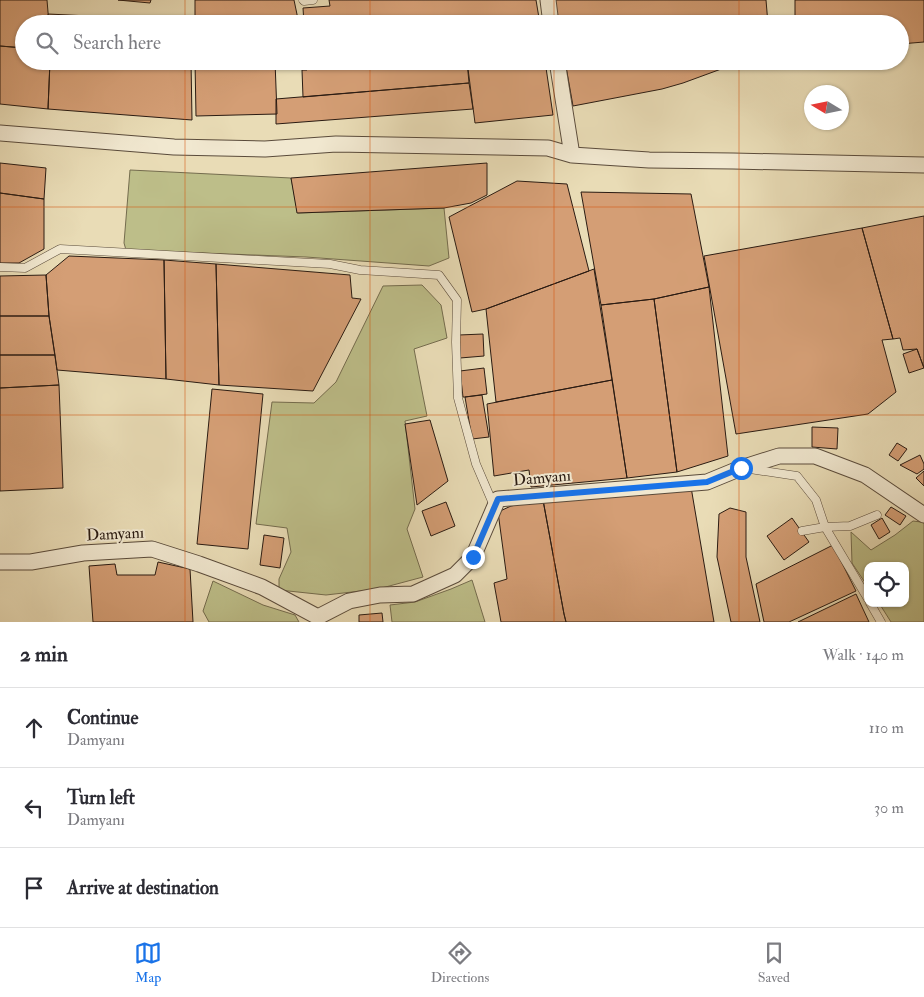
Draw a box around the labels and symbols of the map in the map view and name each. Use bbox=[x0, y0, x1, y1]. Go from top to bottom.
north arrow bbox=[804, 85, 849, 130]
route start bbox=[730, 457, 753, 480]
street label: Damyanı bbox=[512, 466, 572, 490]
street label: Damyanı bbox=[86, 523, 144, 545]
route end bbox=[462, 546, 485, 569]

